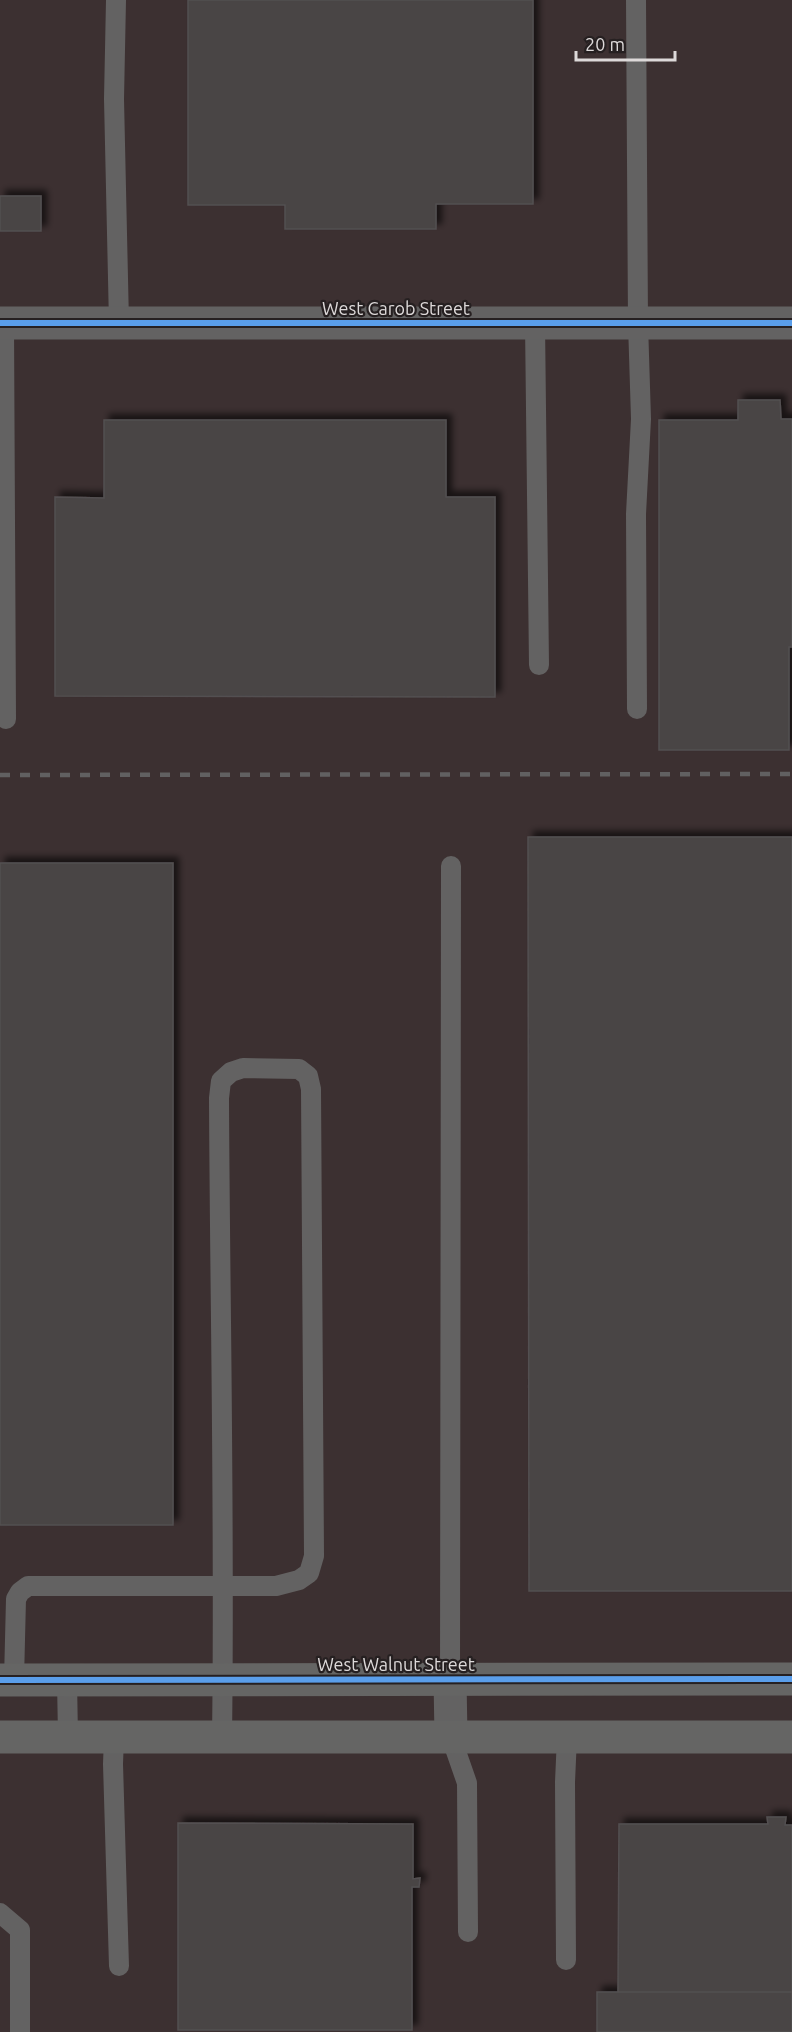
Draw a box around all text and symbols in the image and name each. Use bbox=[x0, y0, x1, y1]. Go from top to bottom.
scale bar bbox=[576, 24, 675, 62]
text: 20 m bbox=[585, 34, 625, 54]
street label: West Carob Street bbox=[322, 298, 470, 318]
street label: West Walnut Street bbox=[317, 1654, 475, 1674]

